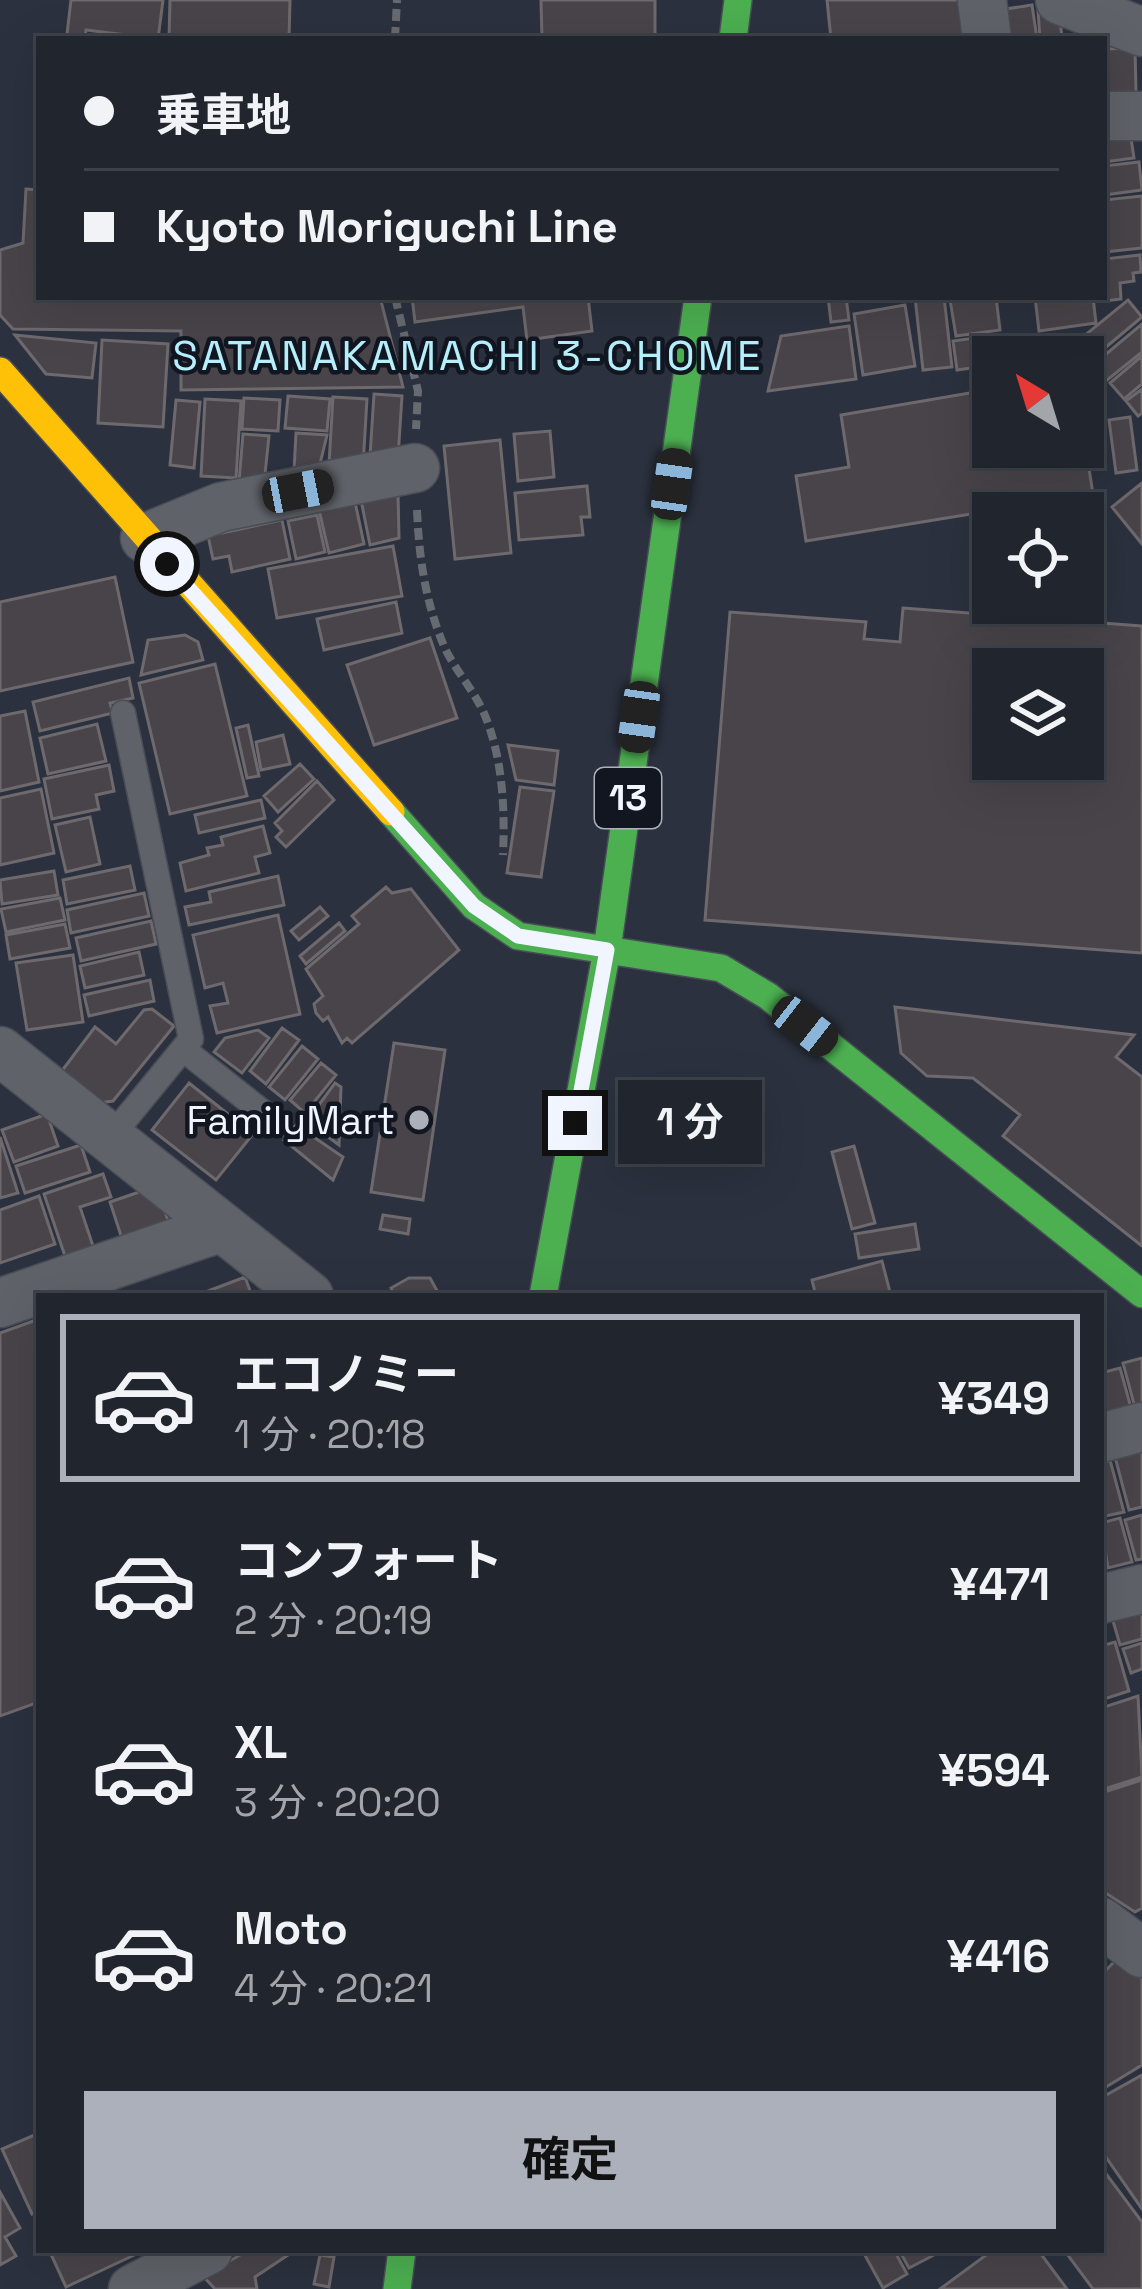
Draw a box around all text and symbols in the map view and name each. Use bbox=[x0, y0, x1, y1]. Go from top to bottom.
text: 乗車地 bbox=[156, 87, 291, 144]
text: Kyoto Moriguchi Line bbox=[156, 198, 618, 255]
district label: SATANAKAMACHI 3-CHOME bbox=[172, 329, 764, 382]
north arrow bbox=[972, 336, 1104, 468]
map controls bbox=[972, 336, 1104, 780]
car bbox=[649, 446, 695, 522]
car bbox=[259, 466, 337, 516]
button: locate bbox=[972, 492, 1104, 624]
route start bbox=[140, 537, 194, 591]
button: layers bbox=[972, 648, 1104, 780]
car bbox=[616, 679, 662, 755]
road number: 13 bbox=[595, 768, 661, 828]
car bbox=[766, 990, 844, 1062]
callout: 1 分 bbox=[617, 1081, 761, 1165]
place label: FamilyMart bbox=[186, 1096, 395, 1145]
route end bbox=[548, 1096, 602, 1150]
text: 1 分 bbox=[657, 1097, 723, 1146]
marker: FamilyMart bbox=[406, 1107, 432, 1133]
icon: car bbox=[90, 1344, 198, 1452]
text: エコノミー bbox=[234, 1346, 459, 1403]
text: ¥349 bbox=[938, 1370, 1050, 1427]
text: 1 分 · 20:18 bbox=[234, 1410, 426, 1459]
icon: car bbox=[90, 1530, 198, 1638]
text: コンフォート bbox=[234, 1532, 503, 1589]
text: ¥471 bbox=[951, 1556, 1050, 1613]
text: 2 分 · 20:19 bbox=[234, 1596, 432, 1645]
text: XL bbox=[234, 1714, 287, 1771]
icon: car bbox=[90, 1716, 198, 1824]
text: ¥594 bbox=[939, 1742, 1050, 1799]
text: 3 分 · 20:20 bbox=[234, 1778, 441, 1827]
text: Moto bbox=[234, 1900, 348, 1957]
icon: car bbox=[90, 1902, 198, 2010]
text: ¥416 bbox=[947, 1928, 1050, 1985]
text: 4 分 · 20:21 bbox=[234, 1964, 433, 2013]
button: 確定 bbox=[84, 2091, 1056, 2229]

